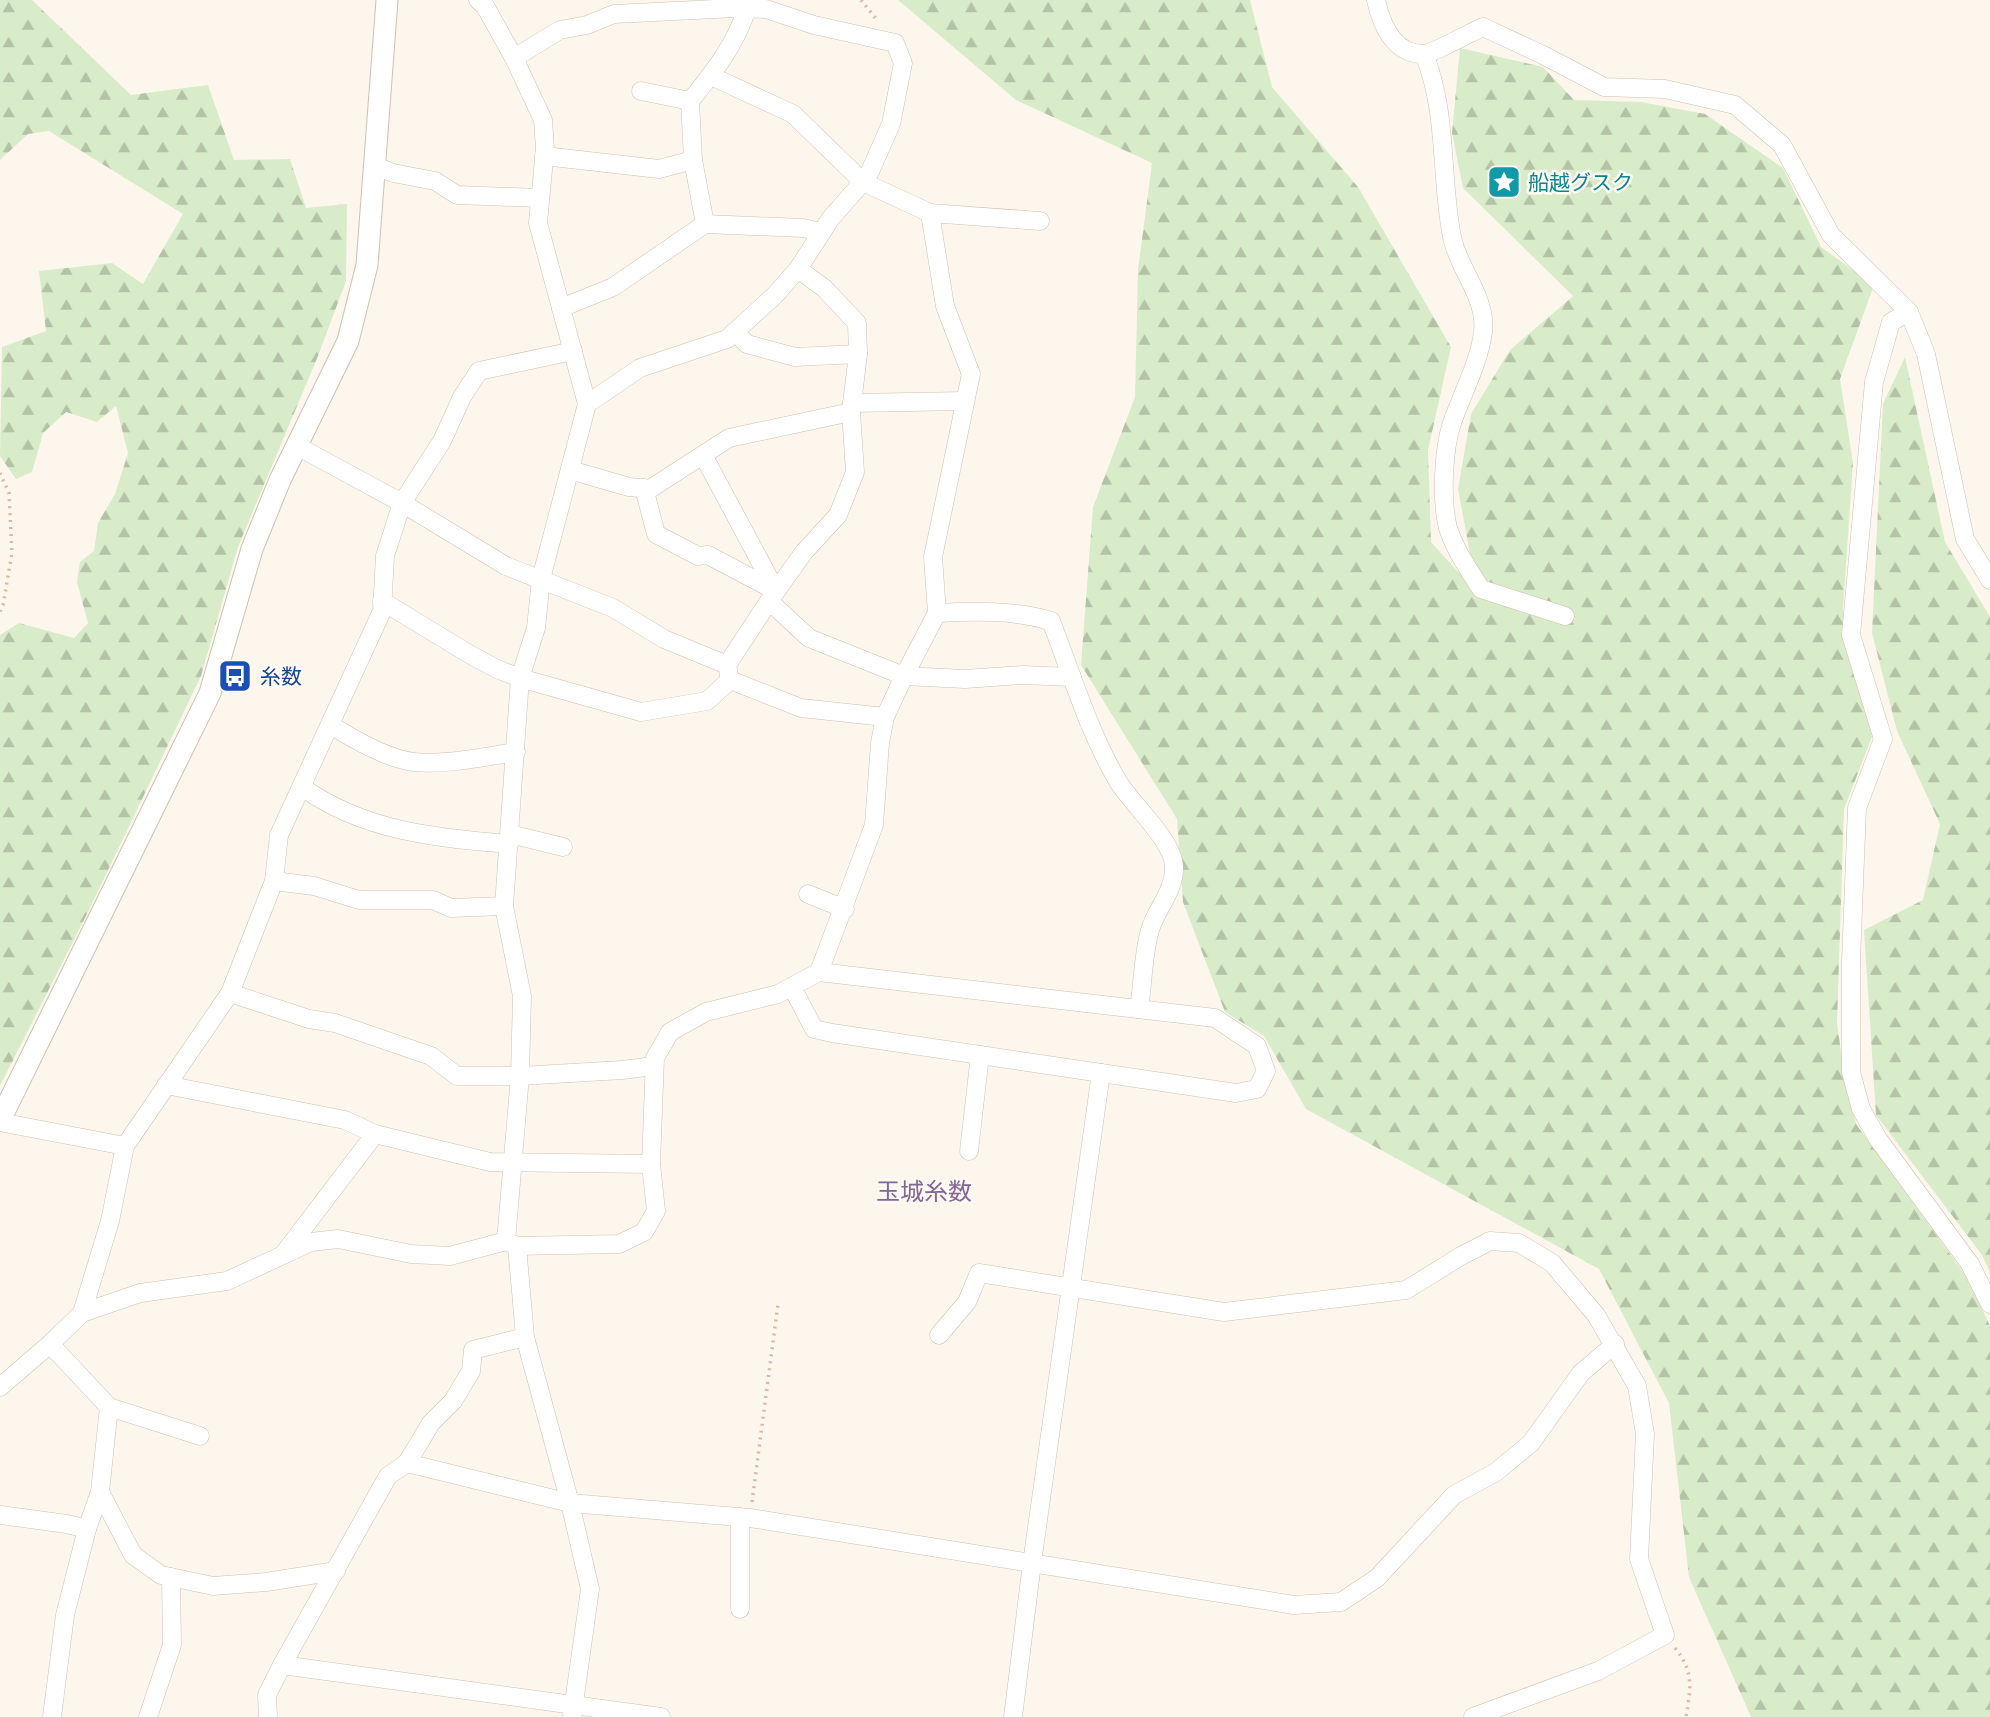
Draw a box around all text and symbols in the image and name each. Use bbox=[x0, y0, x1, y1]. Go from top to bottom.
place icon: 船越グスク bbox=[1485, 163, 1523, 201]
place label: 船越グスク bbox=[1528, 168, 1633, 196]
bus stop icon: 糸数 bbox=[216, 657, 254, 695]
place label: 糸数 bbox=[260, 662, 302, 690]
district label: 玉城糸数 bbox=[876, 1175, 972, 1207]

